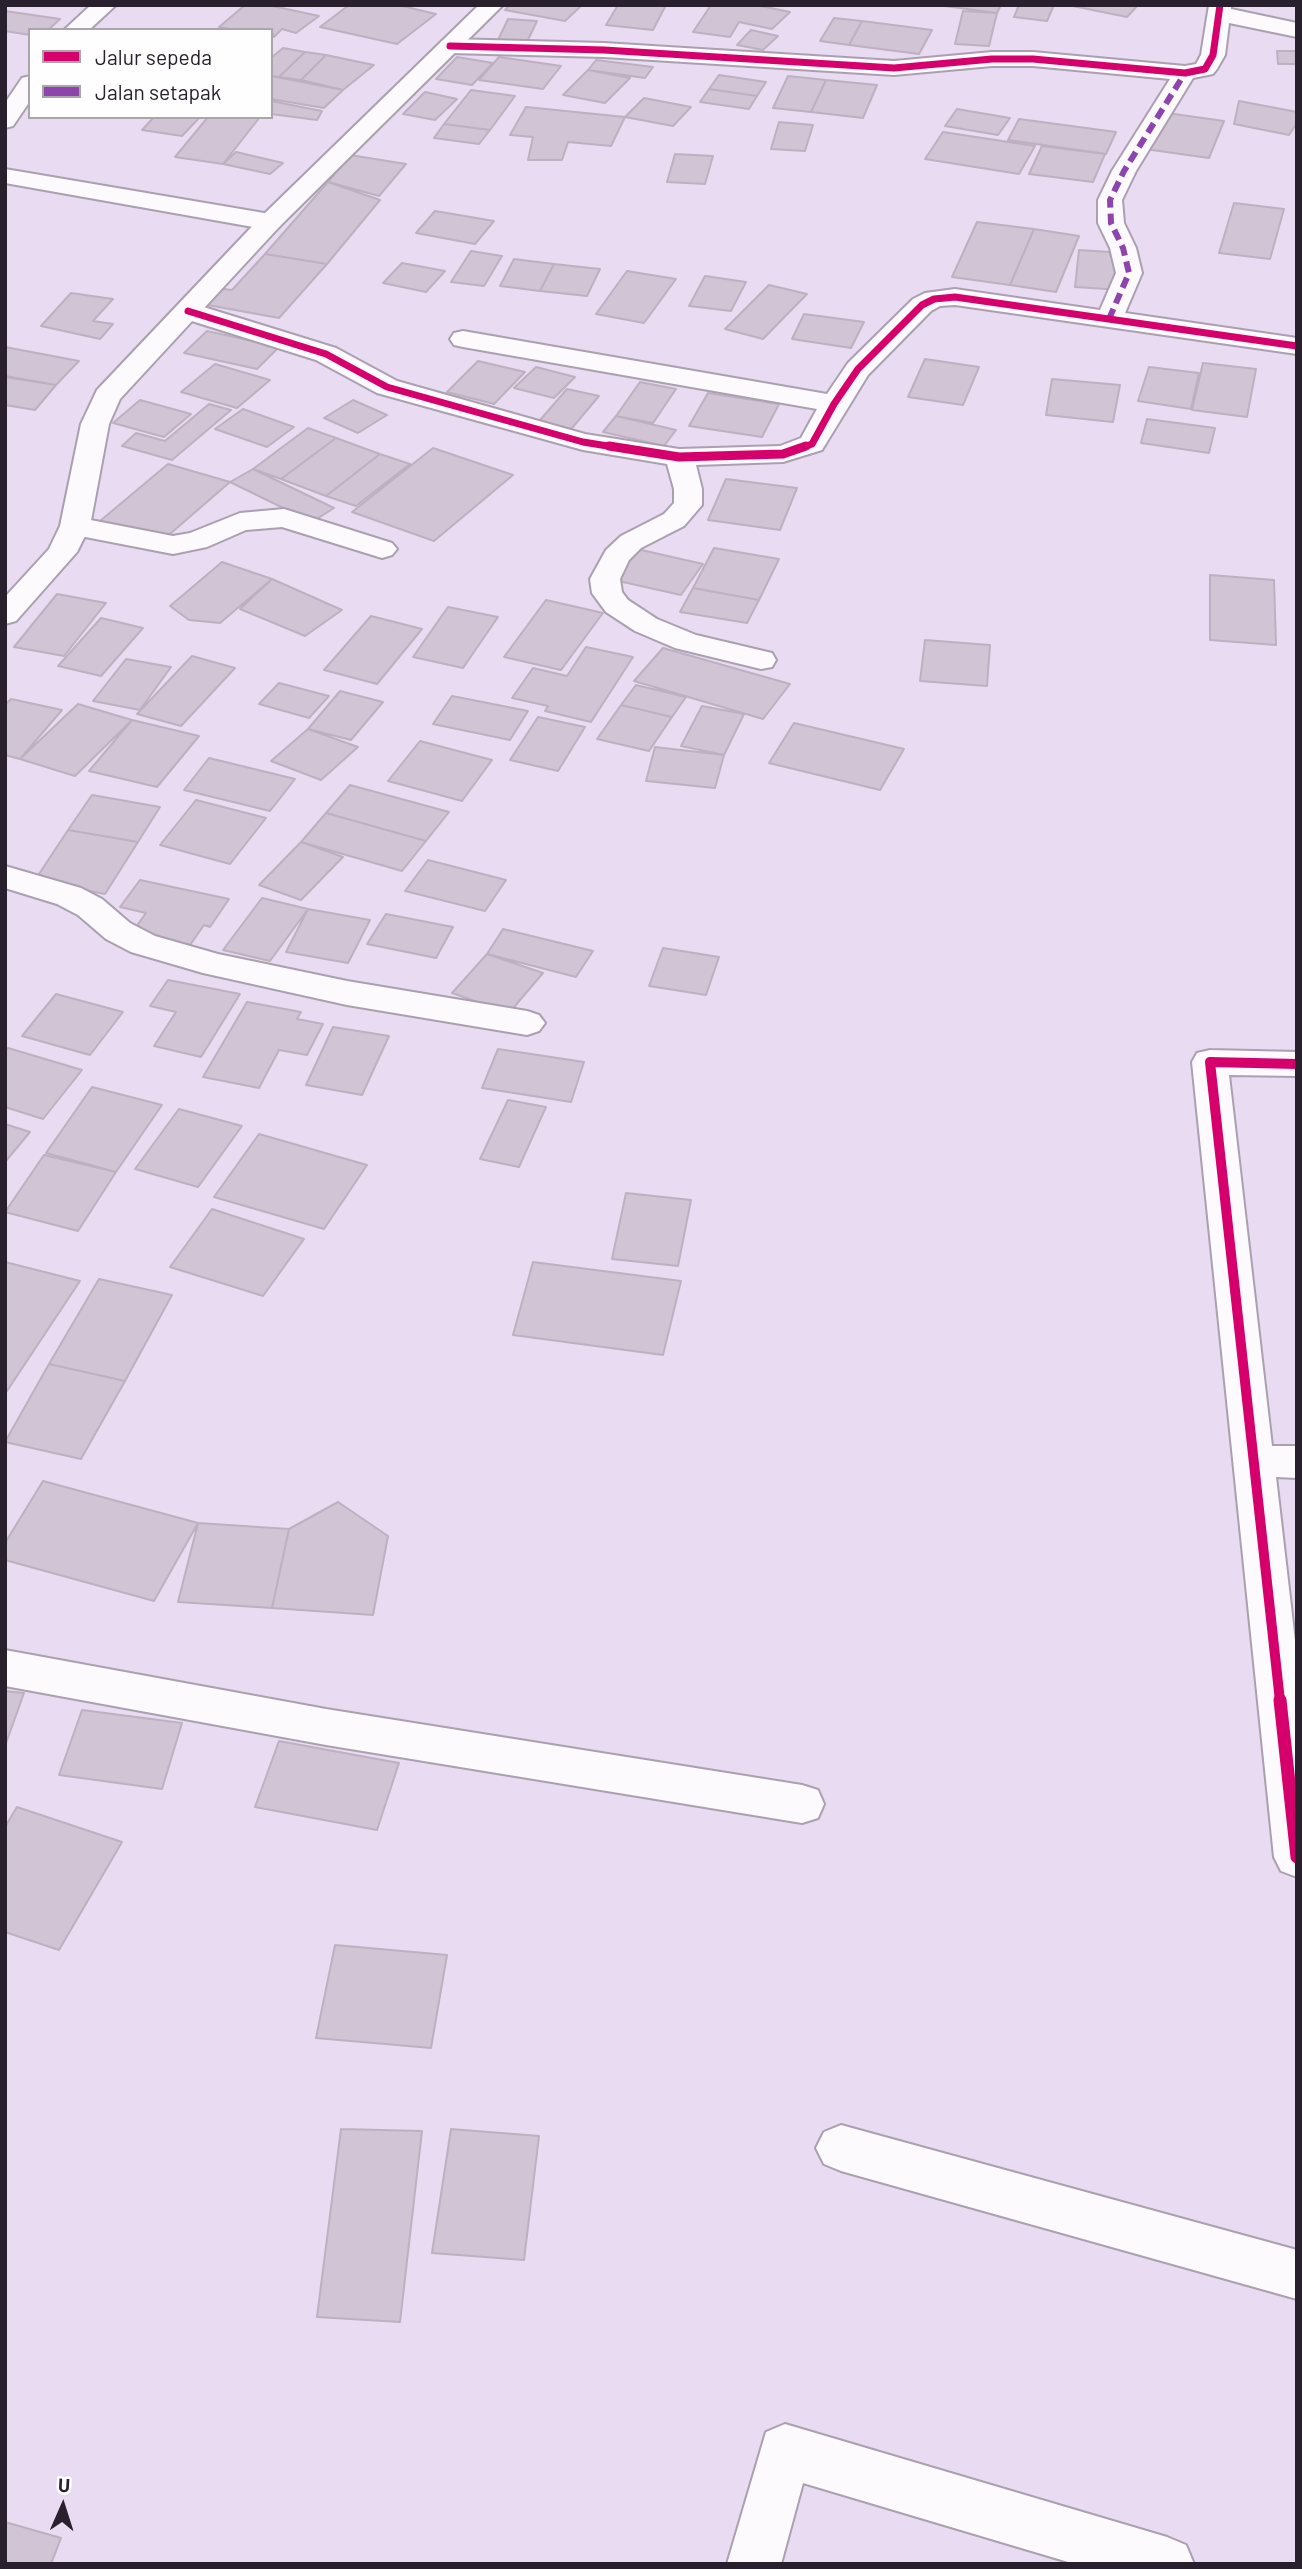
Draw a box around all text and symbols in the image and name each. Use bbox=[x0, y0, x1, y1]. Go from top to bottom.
legend bbox=[28, 28, 273, 119]
text: Jalur sepeda bbox=[95, 44, 212, 69]
text: Jalan setapak bbox=[95, 79, 221, 104]
north arrow bbox=[28, 2471, 98, 2541]
text: U bbox=[58, 2473, 71, 2496]

